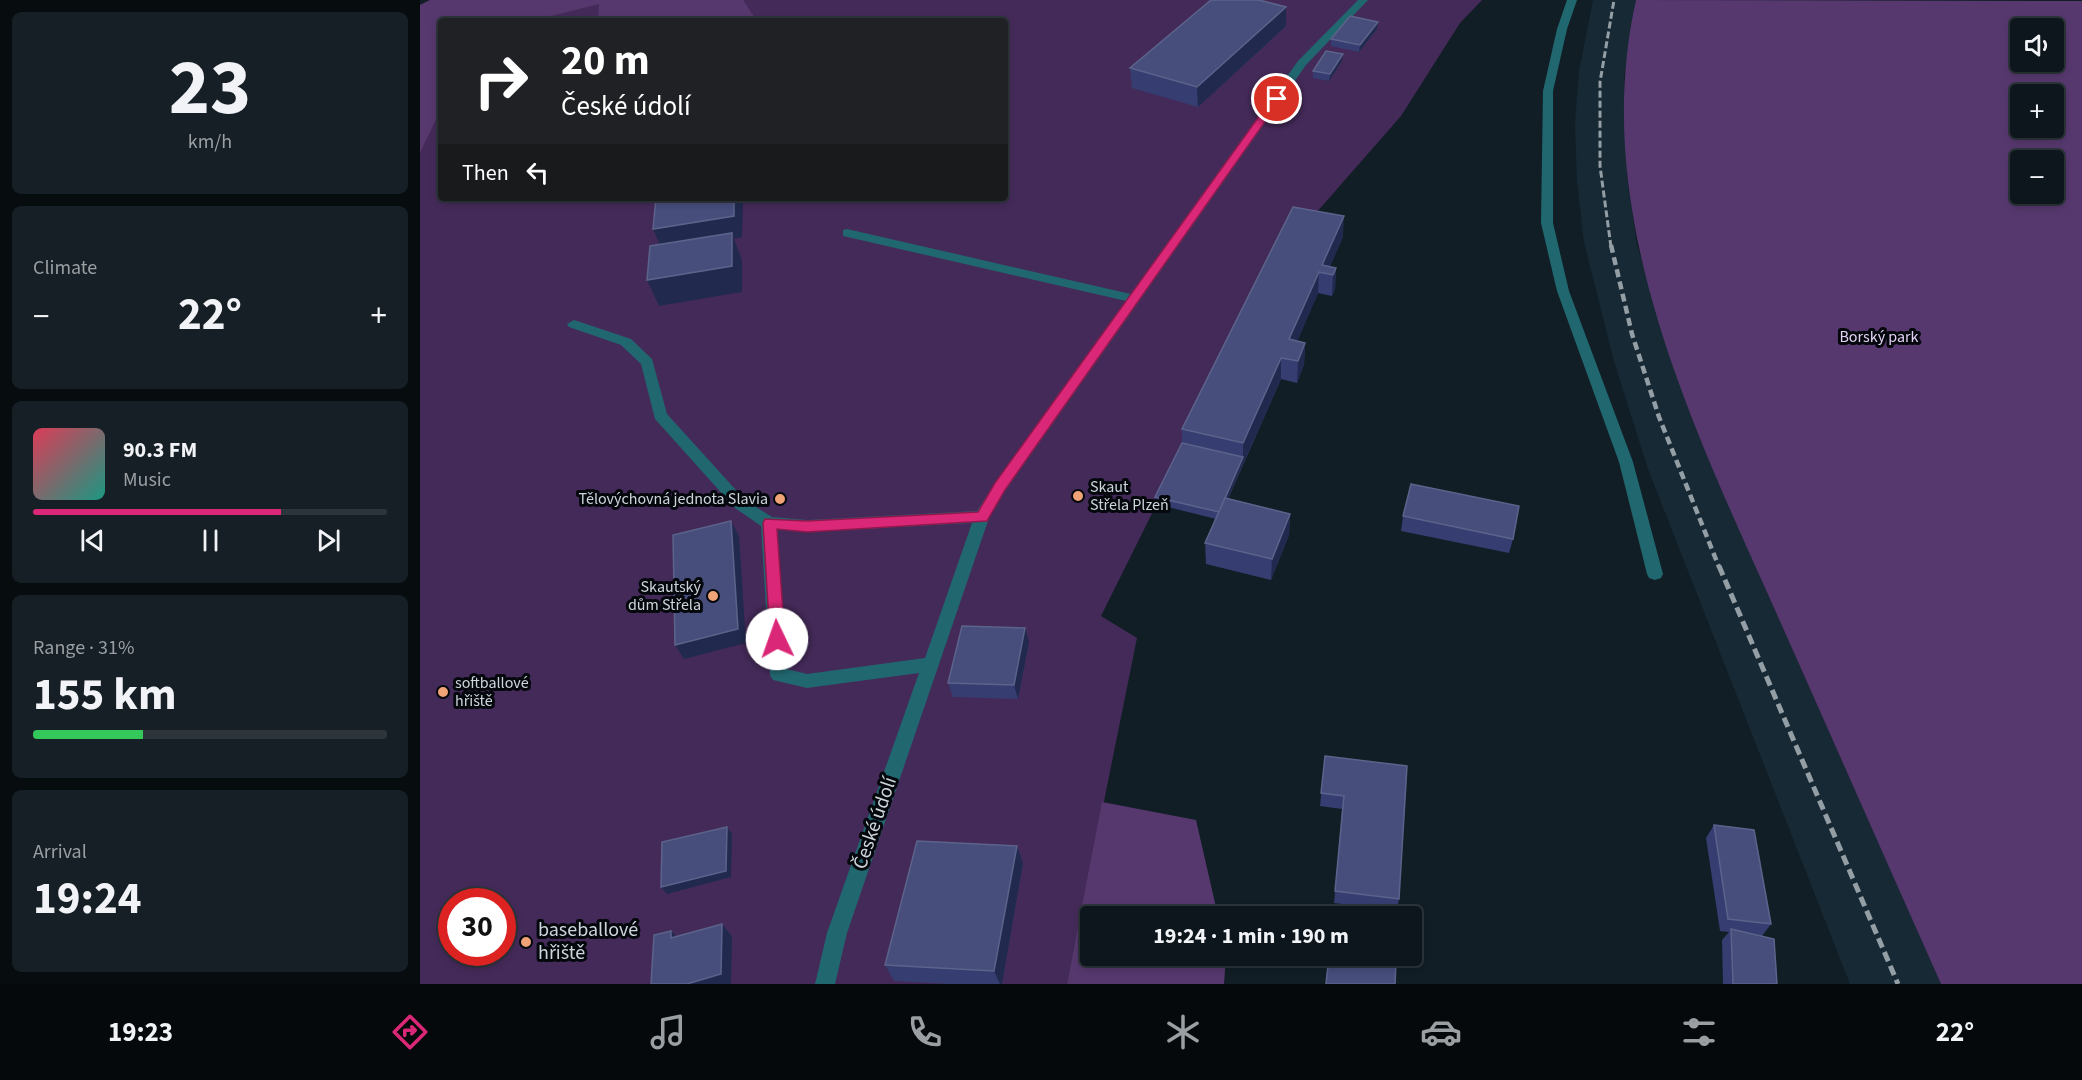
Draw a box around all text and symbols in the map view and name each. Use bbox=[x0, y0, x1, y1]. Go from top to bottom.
map controls bbox=[2010, 18, 2064, 204]
button: sound bbox=[2010, 18, 2064, 72]
text: 20 m bbox=[561, 31, 650, 91]
text: 23 bbox=[169, 33, 251, 144]
icon: right bbox=[462, 42, 540, 120]
pin bbox=[1251, 73, 1302, 124]
icon: arrive bbox=[1260, 82, 1293, 115]
button: + bbox=[2010, 84, 2064, 138]
text: České údolí bbox=[561, 87, 691, 126]
text: km/h bbox=[188, 128, 232, 156]
button: − bbox=[2010, 150, 2064, 204]
icon: left bbox=[521, 156, 554, 189]
text: Then bbox=[462, 157, 509, 189]
text: Climate bbox=[33, 254, 97, 282]
text: 22° bbox=[178, 283, 242, 347]
text: − bbox=[33, 293, 49, 340]
text: + bbox=[371, 293, 387, 340]
park label: Borský park bbox=[1839, 326, 1919, 348]
text: 90.3 FM bbox=[123, 434, 197, 466]
text: Music bbox=[123, 466, 171, 494]
place label: Skaut Střela Plzeň bbox=[1090, 476, 1169, 516]
place label: Tělovýchovná jednota Slavia bbox=[578, 488, 768, 510]
marker: Skaut Střela Plzeň bbox=[1071, 489, 1085, 503]
marker: Tělovýchovná jednota Slavia bbox=[773, 492, 787, 506]
icon: previous bbox=[76, 524, 109, 557]
icon: pause bbox=[194, 524, 227, 557]
icon: next bbox=[312, 524, 345, 557]
place label: Skautský dům Střela bbox=[628, 576, 702, 616]
marker: Skautský dům Střela bbox=[706, 589, 720, 603]
position arrow bbox=[745, 607, 809, 671]
text: Range · 31% bbox=[33, 634, 134, 662]
text: 155 km bbox=[33, 663, 177, 727]
place label: softballové hřiště bbox=[455, 672, 529, 712]
marker: softballové hřiště bbox=[436, 685, 450, 699]
street label: České údolí bbox=[846, 772, 904, 873]
text: Arrival bbox=[33, 838, 87, 866]
text: 19:24 bbox=[33, 867, 142, 931]
speed limit sign: 30 bbox=[438, 888, 516, 966]
place label: baseballové hřiště bbox=[538, 916, 638, 967]
text: 19:24 · 1 min · 190 m bbox=[1153, 920, 1349, 952]
marker: baseballové hřiště bbox=[519, 935, 533, 949]
icon: directions bbox=[389, 1011, 431, 1053]
icon: music bbox=[647, 1011, 689, 1053]
icon: phone bbox=[904, 1011, 946, 1053]
icon: climate bbox=[1162, 1011, 1204, 1053]
icon: car bbox=[1420, 1011, 1462, 1053]
icon: filters bbox=[1678, 1011, 1720, 1053]
text: 19:23 bbox=[108, 1013, 173, 1052]
text: 22° bbox=[1936, 1013, 1974, 1052]

